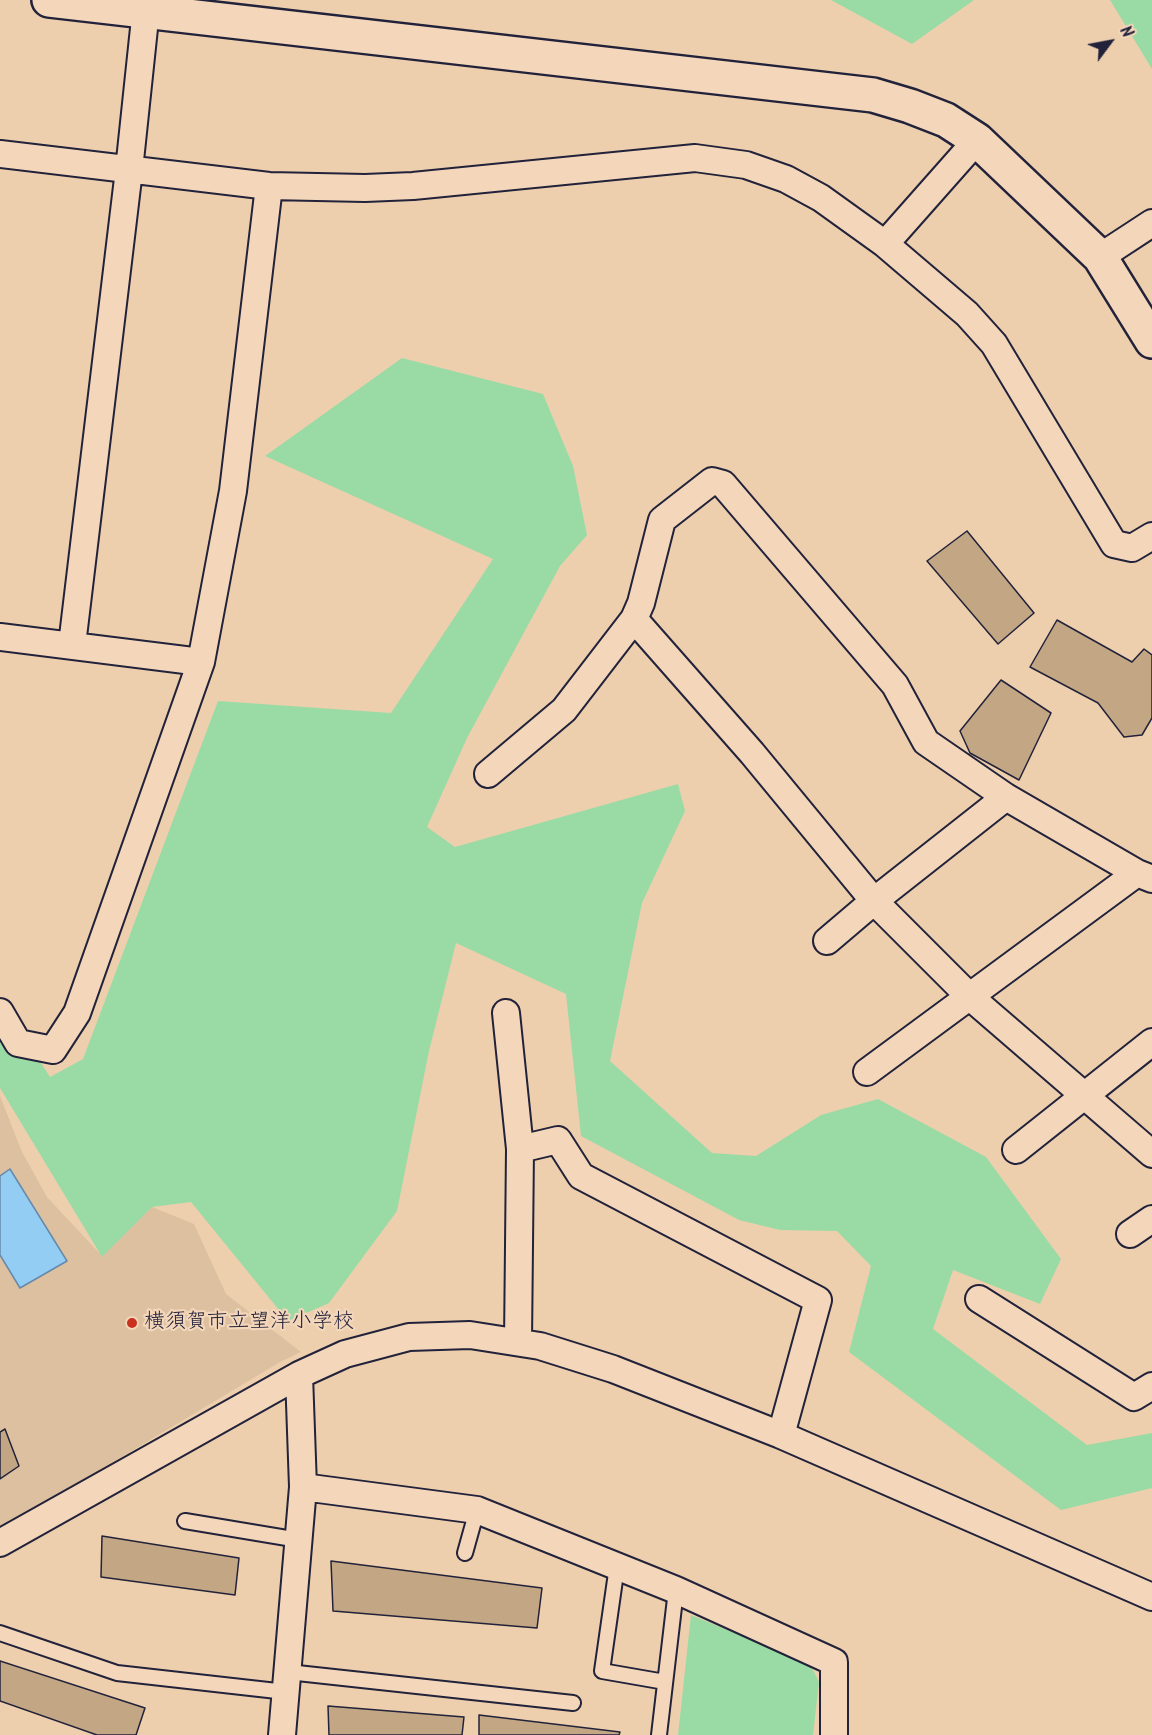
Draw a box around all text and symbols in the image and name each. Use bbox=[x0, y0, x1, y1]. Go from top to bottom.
north arrow bbox=[1080, 12, 1140, 72]
text: N bbox=[1112, 21, 1139, 43]
place label: 横須賀市立望洋小学校 bbox=[144, 1310, 354, 1336]
marker: 横須賀市立望洋小学校 bbox=[125, 1316, 139, 1330]

